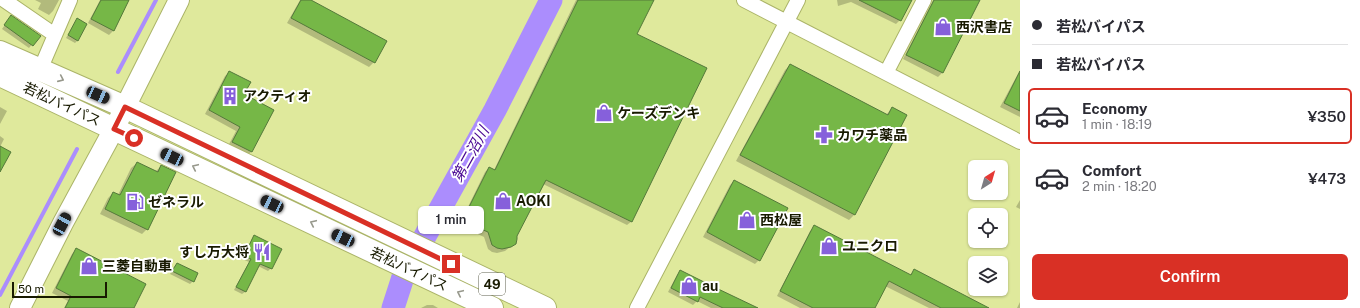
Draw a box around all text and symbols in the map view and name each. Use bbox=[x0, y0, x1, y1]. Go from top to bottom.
shop icon: 西沢書店 bbox=[933, 17, 953, 37]
text: 若松バイパス bbox=[1056, 18, 1146, 35]
place label: 西沢書店 bbox=[956, 19, 1012, 35]
text: 若松バイパス bbox=[1056, 56, 1146, 73]
one-way arrow bbox=[57, 74, 65, 82]
street label: 若松バイパス bbox=[21, 79, 103, 129]
car bbox=[85, 85, 111, 105]
building icon: アクティオ bbox=[220, 86, 240, 106]
place label: アクティオ bbox=[243, 88, 311, 104]
icon: car bbox=[1034, 98, 1070, 134]
text: Economy bbox=[1082, 100, 1147, 117]
shop icon: ケーズデンキ bbox=[594, 103, 614, 123]
place label: ケーズデンキ bbox=[617, 105, 700, 121]
text: ¥350 bbox=[1307, 108, 1346, 125]
text: 1 min · 18:19 bbox=[1082, 117, 1152, 132]
water label: 第二沼川 bbox=[448, 122, 493, 184]
pharmacy icon: カワチ薬品 bbox=[814, 125, 834, 145]
place label: カワチ薬品 bbox=[837, 127, 907, 143]
route start bbox=[125, 129, 143, 147]
car bbox=[159, 146, 185, 168]
north arrow bbox=[968, 160, 1008, 200]
map controls bbox=[968, 160, 1008, 296]
icon: car bbox=[1034, 160, 1070, 196]
text: Comfort bbox=[1082, 162, 1142, 179]
one-way arrow bbox=[192, 164, 199, 172]
text: ¥473 bbox=[1308, 170, 1346, 187]
text: 2 min · 18:20 bbox=[1082, 179, 1157, 194]
shop icon: AOKI bbox=[493, 191, 513, 211]
fuel station icon: ゼネラル bbox=[125, 192, 145, 212]
car bbox=[259, 193, 285, 215]
place label: AOKI bbox=[516, 193, 551, 209]
place label: ゼネラル bbox=[148, 194, 204, 210]
callout: 1 min bbox=[418, 206, 484, 234]
button: locate bbox=[968, 208, 1008, 248]
shop icon: 西松屋 bbox=[737, 210, 757, 230]
car bbox=[51, 211, 73, 237]
text: 1 min bbox=[436, 212, 466, 227]
place label: 西松屋 bbox=[760, 212, 802, 228]
one-way arrow bbox=[309, 220, 317, 228]
car bbox=[330, 227, 356, 249]
shop icon: ユニクロ bbox=[819, 236, 839, 256]
place label: ユニクロ bbox=[842, 238, 898, 254]
restaurant icon: すし万大将 bbox=[252, 242, 272, 262]
place label: すし万大将 bbox=[179, 244, 249, 260]
street label: 若松バイパス bbox=[368, 244, 450, 294]
button: Confirm bbox=[1032, 254, 1348, 300]
route end bbox=[442, 255, 460, 273]
shop icon: 三菱自動車 bbox=[79, 256, 99, 276]
button: layers bbox=[968, 256, 1008, 296]
place label: 三菱自動車 bbox=[102, 258, 172, 274]
road number: 49 bbox=[479, 273, 505, 295]
shop icon: au bbox=[679, 276, 699, 296]
place label: au bbox=[702, 278, 718, 294]
scale bar bbox=[12, 280, 107, 299]
text: 50 m bbox=[18, 283, 44, 295]
one-way arrow bbox=[457, 290, 464, 298]

